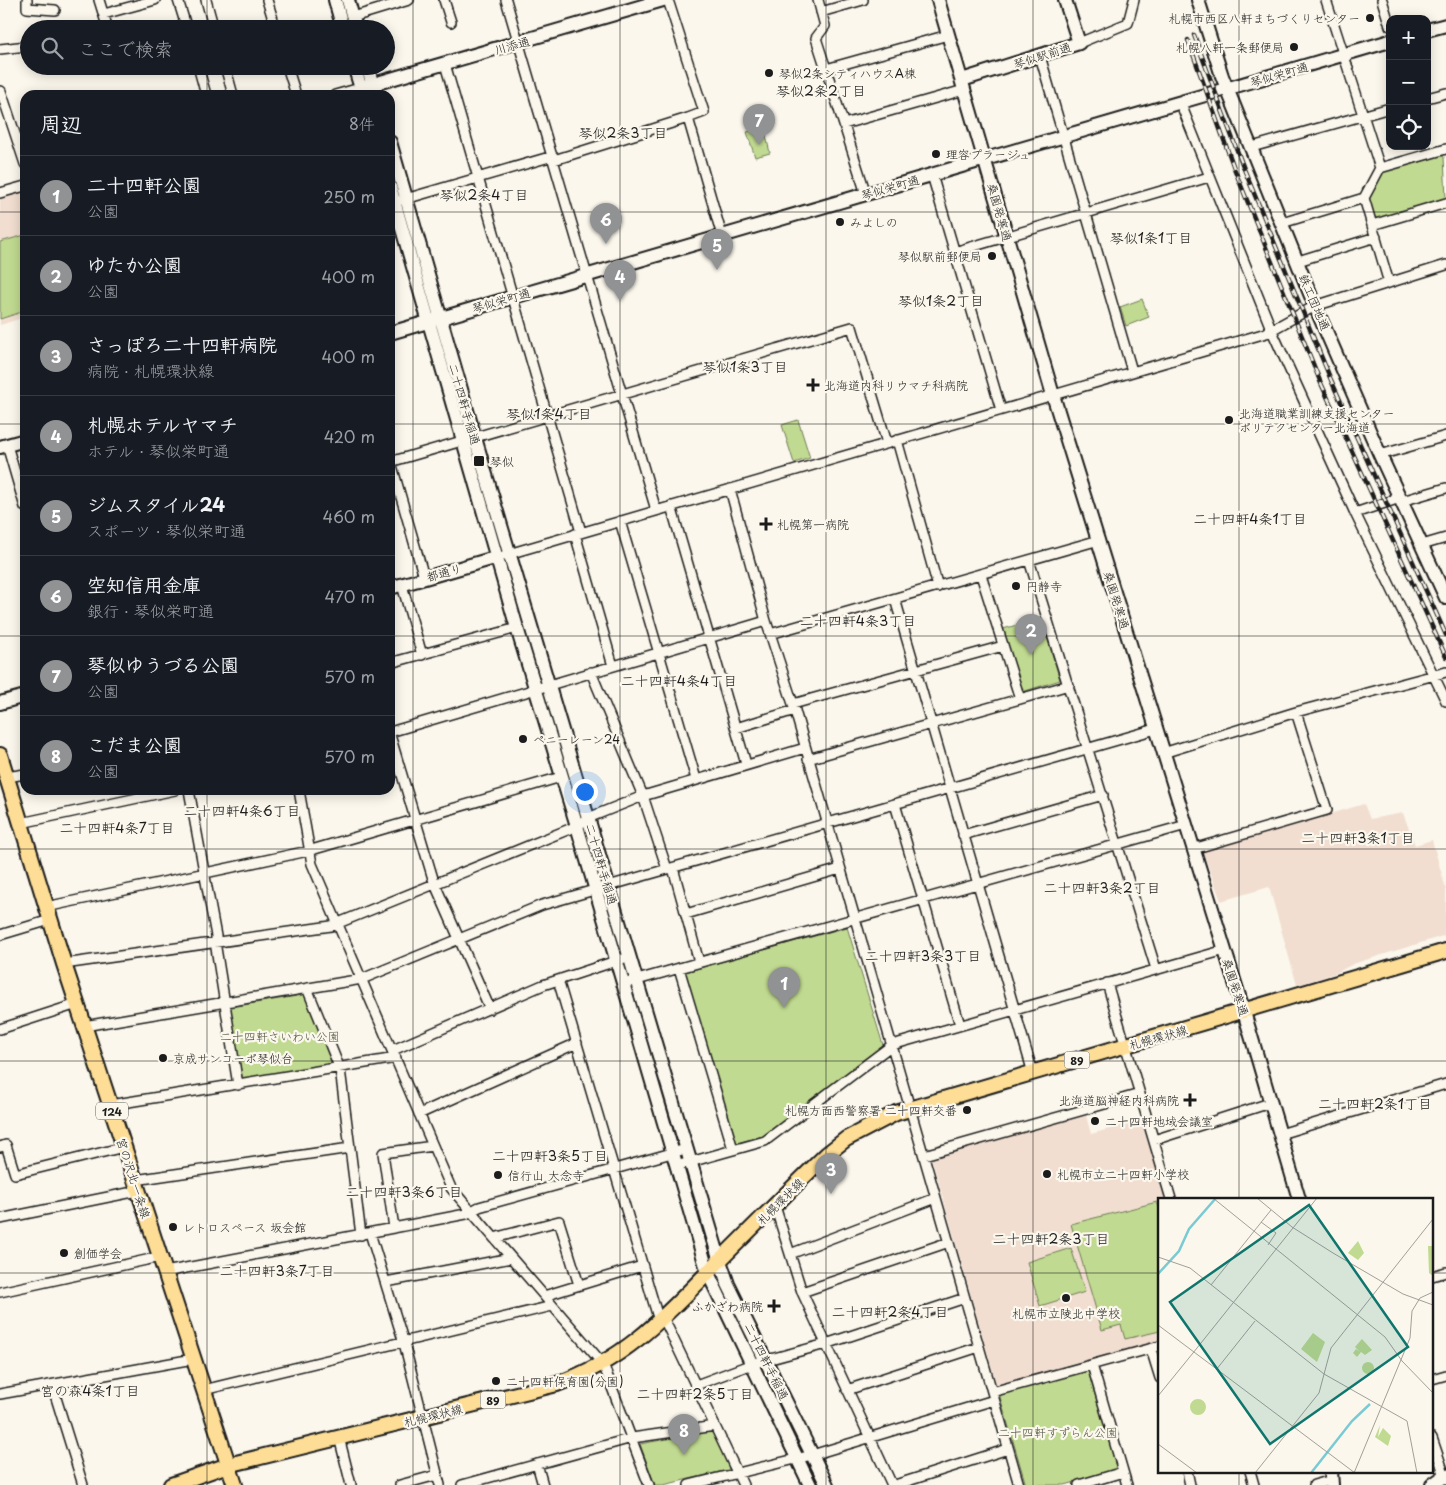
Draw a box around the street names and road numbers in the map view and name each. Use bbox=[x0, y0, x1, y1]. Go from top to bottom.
street label: 川添通 bbox=[492, 31, 532, 59]
street label: 琴似駅前通 bbox=[1011, 37, 1073, 73]
street label: 琴似栄町通 bbox=[1248, 57, 1310, 91]
street label: 琴似栄町通 bbox=[859, 170, 921, 204]
street label: 桑園発寒通 bbox=[983, 181, 1017, 243]
street label: 鉄工団地通 bbox=[1295, 271, 1335, 333]
street label: 琴似栄町通 bbox=[470, 283, 532, 317]
street label: 二十四軒手稲通 bbox=[445, 361, 485, 447]
street label: 都通り bbox=[424, 558, 464, 586]
street label: 桑園発寒通 bbox=[1100, 569, 1134, 631]
street label: 二十四軒手稲通 bbox=[582, 821, 622, 907]
street label: 桑園発寒通 bbox=[1218, 956, 1254, 1018]
street label: 札幌環状線 bbox=[1127, 1020, 1189, 1054]
road number: 89 bbox=[1064, 1052, 1090, 1068]
road number: 124 bbox=[96, 1102, 128, 1120]
street label: 宮の沢北一条線 bbox=[112, 1135, 156, 1221]
street label: 札幌環状線 bbox=[752, 1173, 808, 1229]
street label: 二十四軒手稲通 bbox=[740, 1319, 794, 1403]
road number: 89 bbox=[480, 1392, 506, 1408]
street label: 札幌環状線 bbox=[402, 1399, 464, 1431]

